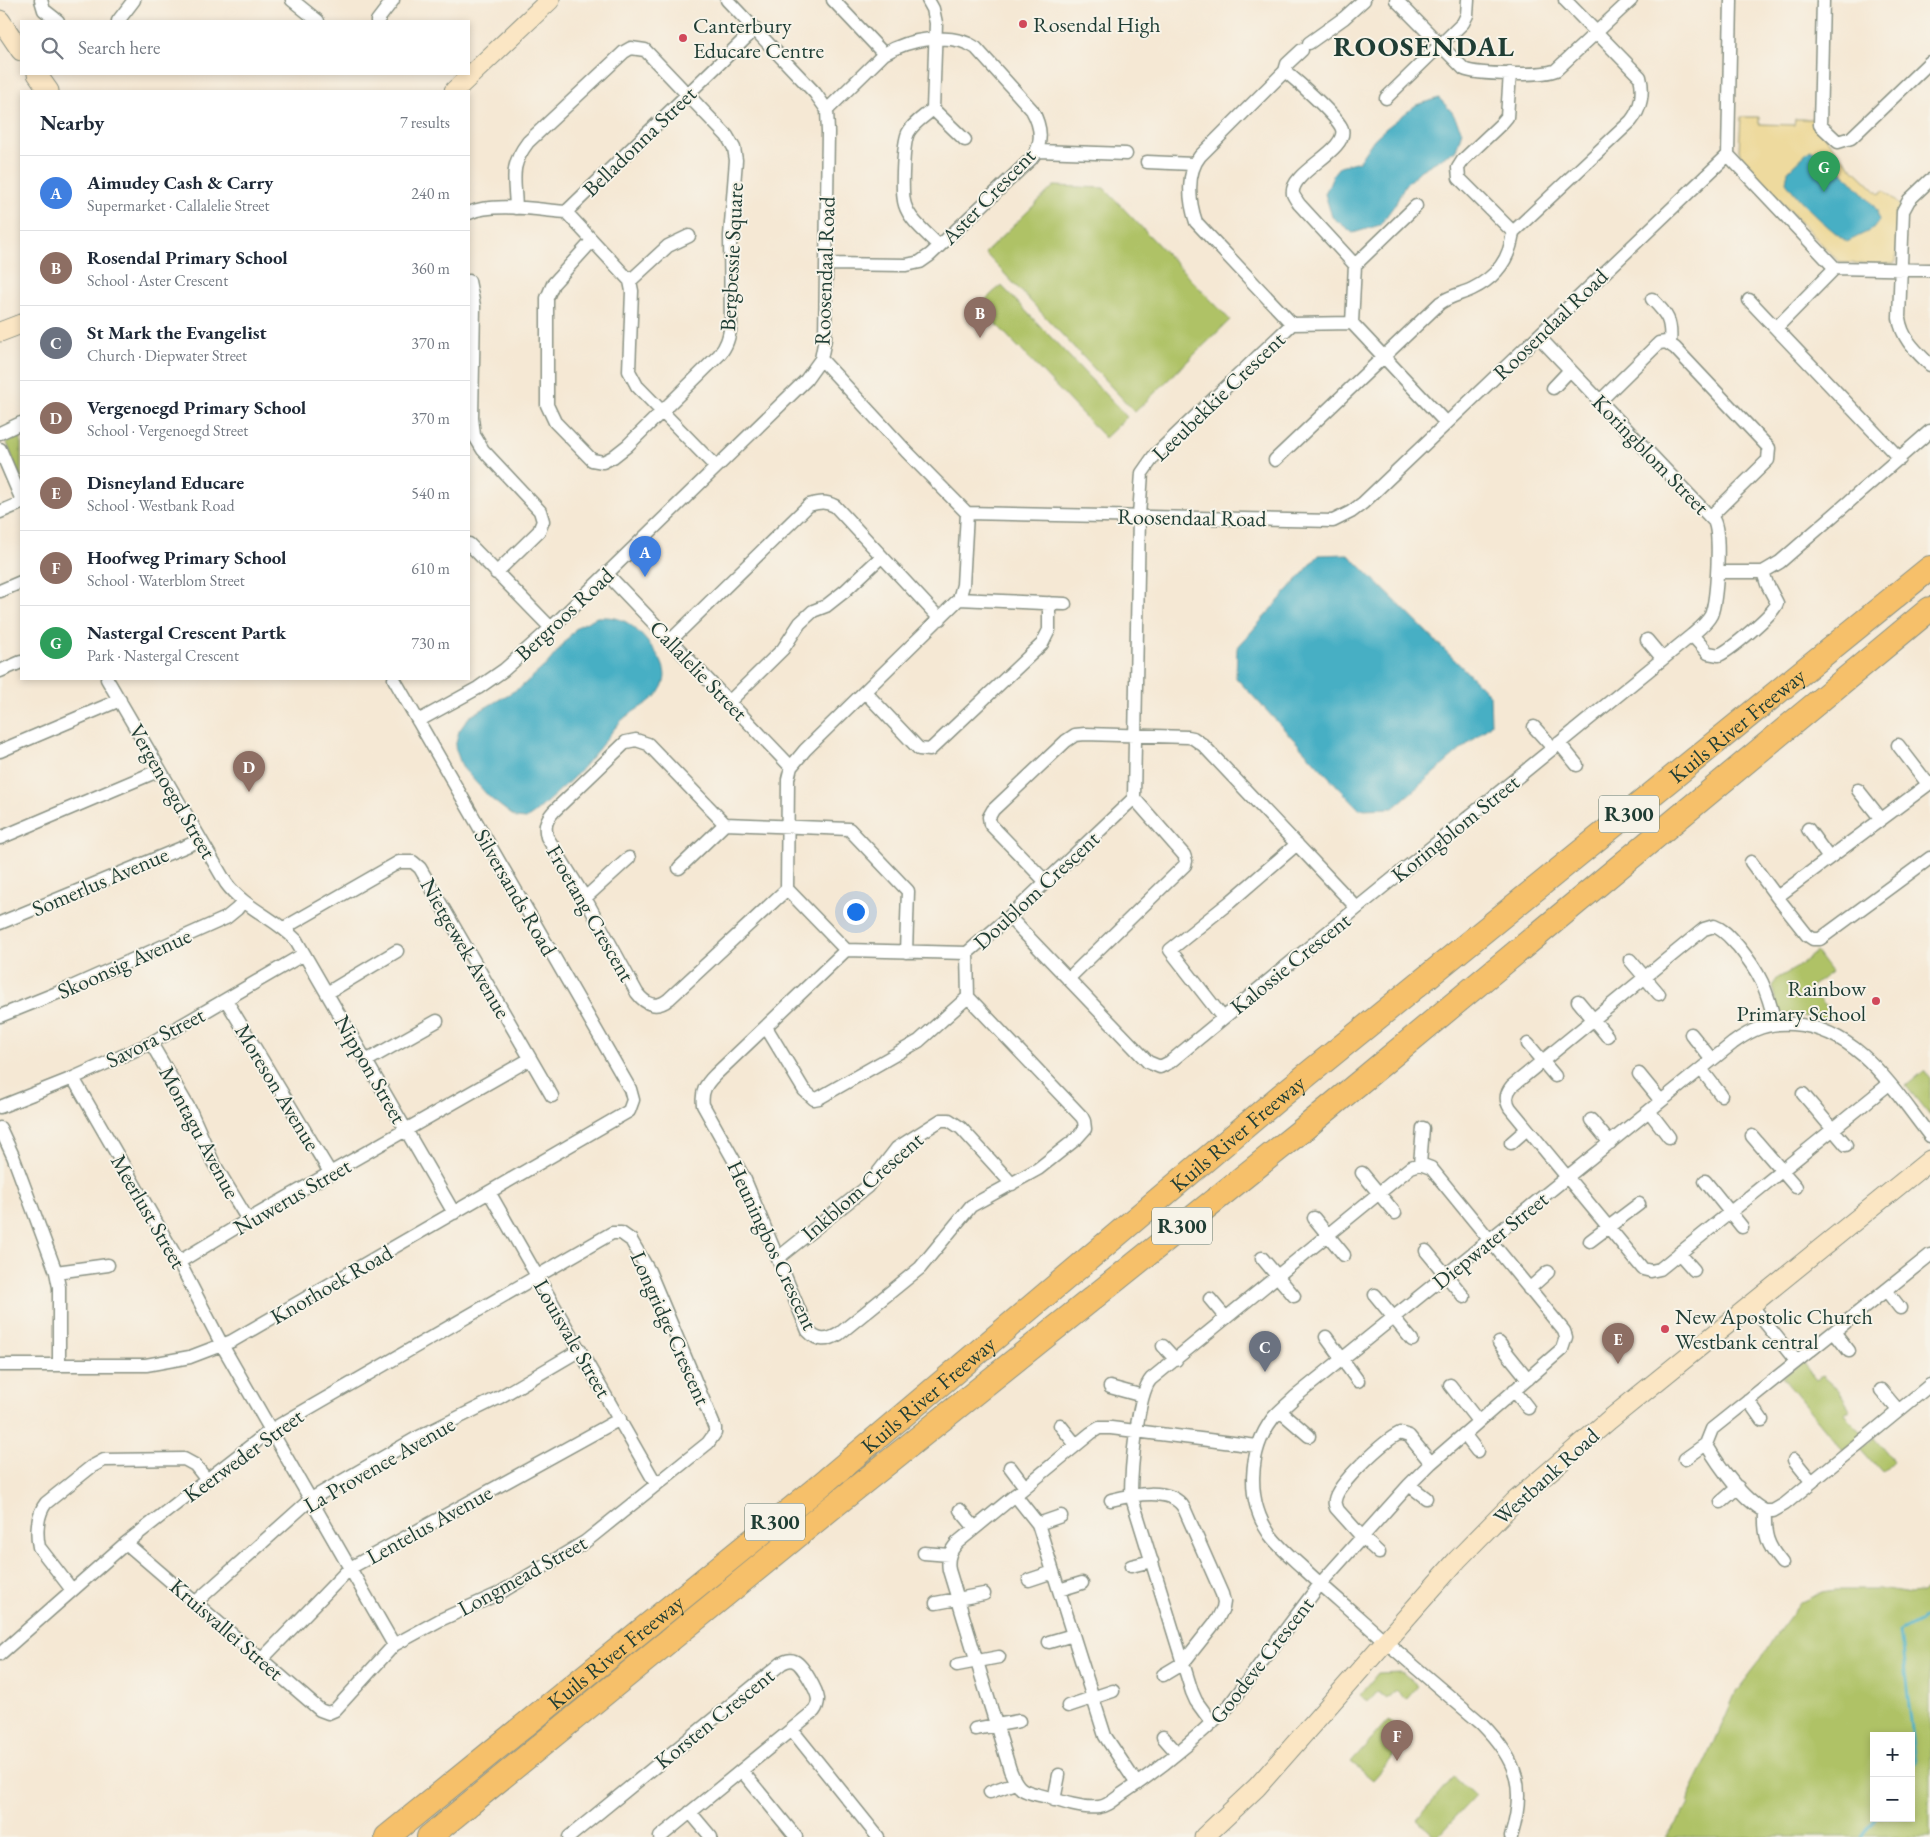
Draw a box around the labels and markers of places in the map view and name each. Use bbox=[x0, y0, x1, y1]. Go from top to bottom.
place label: Rosendal High bbox=[1033, 10, 1161, 39]
place label: Canterbury Educare Centre bbox=[693, 11, 824, 65]
marker: Rosendal High bbox=[1017, 18, 1029, 30]
marker: Canterbury Educare Centre bbox=[677, 32, 689, 44]
pin: G bbox=[1808, 151, 1840, 192]
pin: B bbox=[964, 297, 996, 338]
pin: A bbox=[629, 536, 661, 577]
pin: D bbox=[233, 751, 265, 792]
place label: Rainbow Primary School bbox=[1737, 974, 1867, 1028]
marker: Rainbow Primary School bbox=[1870, 995, 1882, 1007]
place label: New Apostolic Church Westbank central bbox=[1675, 1302, 1873, 1356]
pin: E bbox=[1602, 1323, 1634, 1364]
marker: New Apostolic Church Westbank central bbox=[1659, 1323, 1671, 1335]
pin: C bbox=[1249, 1331, 1281, 1372]
pin: F bbox=[1381, 1720, 1413, 1761]

